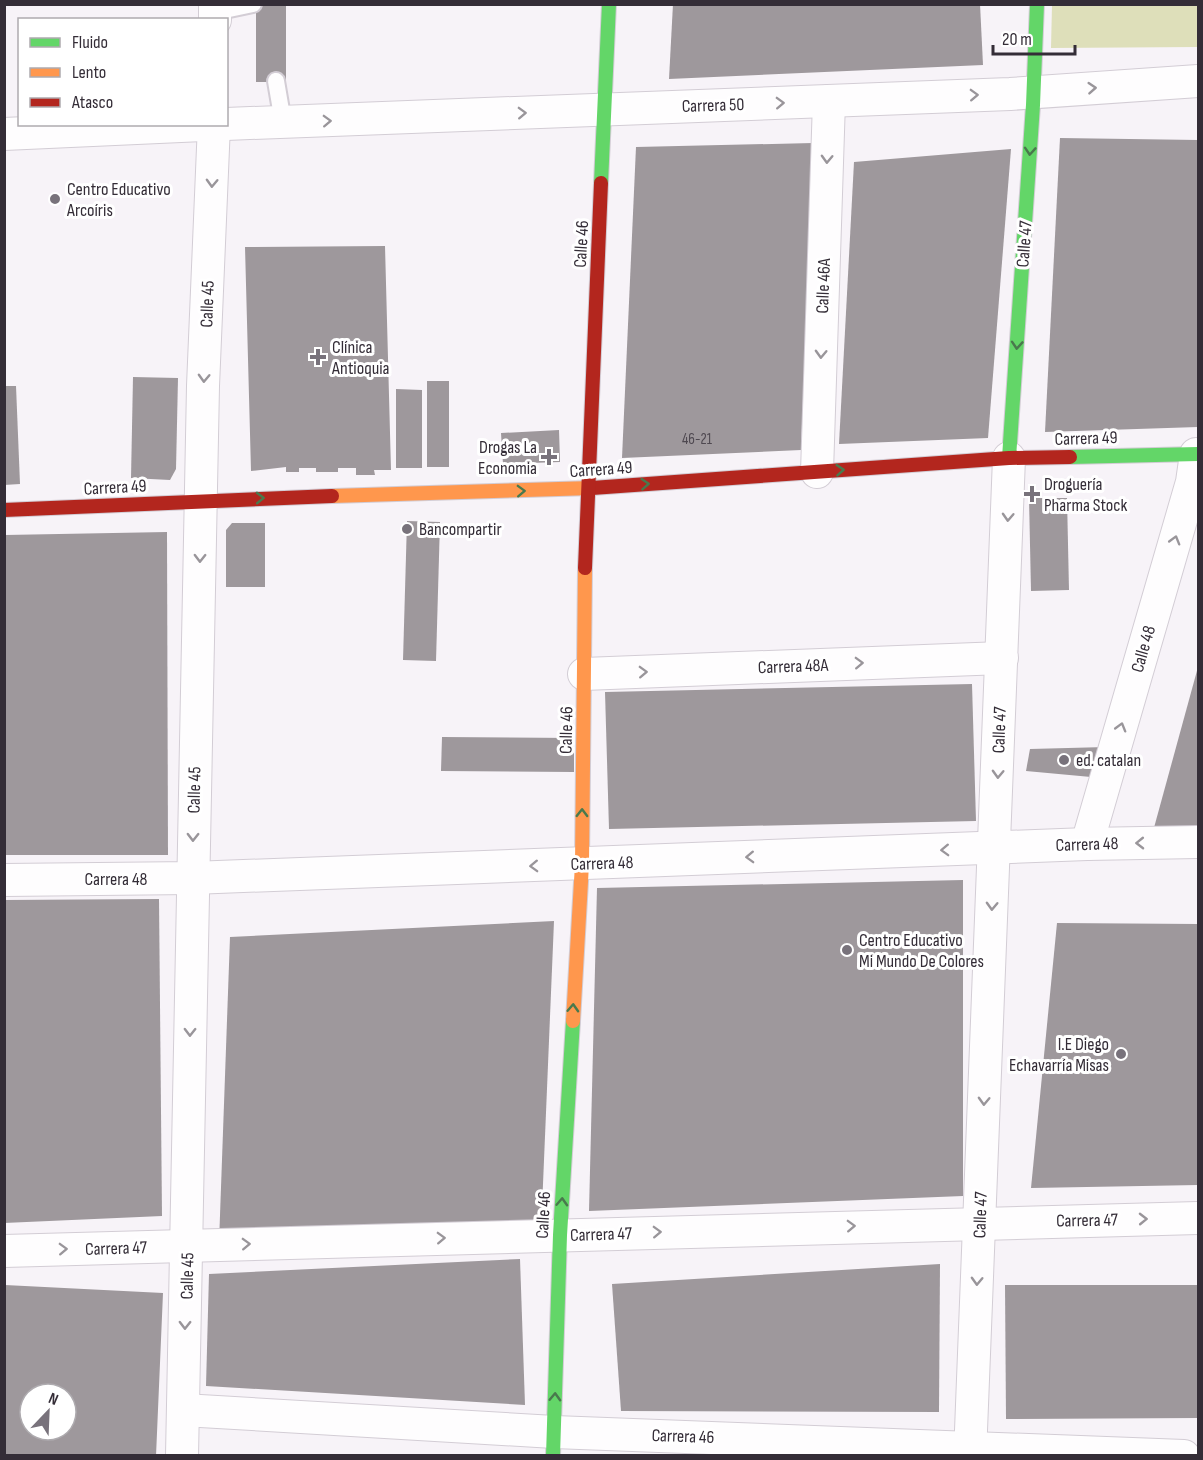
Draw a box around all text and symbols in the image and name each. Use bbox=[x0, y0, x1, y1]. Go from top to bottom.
legend bbox=[18, 18, 228, 126]
scale bar bbox=[993, 18, 1076, 56]
text: 20 m bbox=[1002, 29, 1032, 50]
text: Fluido bbox=[72, 32, 108, 53]
text: Lento bbox=[72, 62, 106, 83]
one-way arrow bbox=[1088, 82, 1097, 95]
one-way arrow bbox=[970, 89, 979, 102]
text: Atasco bbox=[71, 92, 113, 113]
street label: Carrera 50 bbox=[681, 94, 745, 117]
one-way arrow bbox=[775, 96, 784, 109]
one-way arrow bbox=[517, 106, 526, 119]
one-way arrow bbox=[322, 114, 331, 127]
one-way arrow bbox=[1024, 146, 1037, 155]
one-way arrow bbox=[821, 155, 834, 164]
place label: Centro Educativo Arcoíris bbox=[66, 179, 171, 221]
one-way arrow bbox=[205, 179, 218, 188]
marker: Centro Educativo Arcoíris bbox=[48, 192, 62, 206]
street label: Calle 47 bbox=[1012, 219, 1037, 268]
street label: Calle 46 bbox=[570, 220, 593, 268]
street label: Calle 46A bbox=[812, 258, 835, 314]
street label: Calle 45 bbox=[196, 280, 219, 328]
place label: Clínica Antioquia bbox=[331, 337, 390, 379]
one-way arrow bbox=[1011, 341, 1024, 350]
marker: Clínica Antioquia bbox=[309, 348, 327, 366]
one-way arrow bbox=[815, 350, 828, 359]
one-way arrow bbox=[197, 374, 210, 383]
street label: Carrera 49 bbox=[1054, 427, 1118, 450]
house number: 46-21 bbox=[682, 430, 713, 449]
place label: Drogas La Economia bbox=[478, 437, 537, 479]
marker: Drogas La Economia bbox=[542, 450, 556, 464]
street label: Carrera 49 bbox=[569, 457, 633, 482]
one-way arrow bbox=[835, 464, 845, 477]
place label: Droguería Pharma Stock bbox=[1044, 474, 1127, 516]
street label: Carrera 49 bbox=[83, 475, 147, 500]
one-way arrow bbox=[641, 477, 650, 490]
one-way arrow bbox=[516, 484, 525, 497]
marker: Droguería Pharma Stock bbox=[1025, 487, 1039, 501]
one-way arrow bbox=[256, 492, 265, 504]
one-way arrow bbox=[1002, 512, 1015, 521]
place label: Bancompartir bbox=[419, 519, 502, 540]
marker: Bancompartir bbox=[400, 522, 414, 536]
one-way arrow bbox=[1168, 535, 1180, 546]
one-way arrow bbox=[194, 554, 206, 563]
street label: Calle 48 bbox=[1127, 623, 1160, 675]
street label: Carrera 48A bbox=[757, 655, 829, 678]
one-way arrow bbox=[854, 657, 863, 670]
one-way arrow bbox=[638, 666, 647, 679]
street label: Calle 47 bbox=[988, 705, 1011, 754]
street label: Calle 46 bbox=[556, 706, 577, 754]
one-way arrow bbox=[1114, 722, 1126, 733]
place label: ed. catalan bbox=[1076, 750, 1141, 771]
marker: ed. catalan bbox=[1057, 753, 1071, 767]
street label: Calle 45 bbox=[184, 766, 205, 814]
one-way arrow bbox=[991, 770, 1004, 779]
one-way arrow bbox=[576, 808, 589, 817]
one-way arrow bbox=[187, 833, 199, 842]
street label: Carrera 48 bbox=[1055, 833, 1119, 856]
one-way arrow bbox=[1136, 837, 1145, 849]
one-way arrow bbox=[941, 843, 950, 856]
one-way arrow bbox=[746, 851, 755, 864]
street label: Carrera 48 bbox=[570, 852, 634, 875]
one-way arrow bbox=[530, 859, 539, 872]
street label: Carrera 48 bbox=[85, 869, 147, 890]
one-way arrow bbox=[986, 902, 999, 911]
place label: Centro Educativo Mi Mundo De Colores bbox=[859, 930, 984, 972]
marker: Centro Educativo Mi Mundo De Colores bbox=[840, 943, 854, 957]
one-way arrow bbox=[567, 1003, 580, 1012]
one-way arrow bbox=[184, 1027, 196, 1036]
place label: I.E Diego Echavarría Misas bbox=[1009, 1034, 1109, 1076]
marker: I.E Diego Echavarría Misas bbox=[1114, 1047, 1128, 1061]
one-way arrow bbox=[978, 1097, 991, 1106]
street label: Calle 47 bbox=[969, 1190, 992, 1239]
street label: Calle 46 bbox=[532, 1191, 555, 1239]
one-way arrow bbox=[555, 1198, 568, 1207]
street label: Carrera 47 bbox=[1056, 1209, 1119, 1232]
one-way arrow bbox=[1138, 1213, 1147, 1226]
one-way arrow bbox=[847, 1220, 856, 1233]
street label: Carrera 47 bbox=[570, 1223, 633, 1246]
one-way arrow bbox=[652, 1226, 661, 1238]
one-way arrow bbox=[436, 1232, 445, 1245]
street label: Carrera 47 bbox=[85, 1237, 148, 1260]
one-way arrow bbox=[241, 1238, 250, 1250]
one-way arrow bbox=[58, 1243, 67, 1256]
street label: Calle 45 bbox=[177, 1252, 198, 1300]
one-way arrow bbox=[971, 1276, 983, 1285]
one-way arrow bbox=[179, 1321, 192, 1330]
north arrow bbox=[18, 1382, 78, 1442]
text: N bbox=[46, 1389, 61, 1410]
one-way arrow bbox=[548, 1393, 561, 1402]
street label: Carrera 46 bbox=[651, 1425, 715, 1448]

